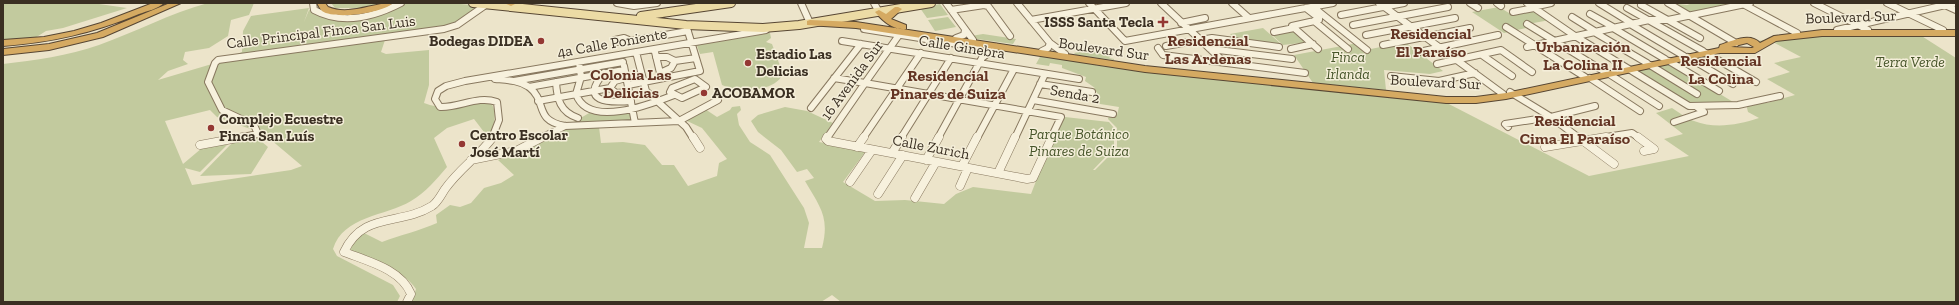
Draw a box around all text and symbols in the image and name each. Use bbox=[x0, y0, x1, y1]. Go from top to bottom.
street label: Boulevard Sur bbox=[1805, 6, 1897, 28]
street label: Calle Principal Finca San Luis bbox=[225, 11, 417, 53]
place label: ISSS Santa Tecla bbox=[1044, 13, 1154, 31]
marker: ISSS Santa Tecla bbox=[1157, 16, 1169, 28]
street label: 4a Calle Poniente bbox=[556, 24, 668, 62]
district label: Residencial El Paraíso bbox=[1390, 24, 1472, 61]
street label: Calle Ginebra bbox=[918, 31, 1006, 63]
district label: Residencial Las Ardenas bbox=[1165, 31, 1251, 68]
place label: Bodegas DIDEA bbox=[429, 32, 534, 50]
street label: Boulevard Sur bbox=[1057, 34, 1151, 64]
marker: Bodegas DIDEA bbox=[536, 36, 546, 46]
street label: 16 Avenida Sur bbox=[817, 36, 887, 124]
district label: Urbanización La Colina II bbox=[1535, 37, 1631, 74]
place label: Estadio Las Delicias bbox=[756, 45, 832, 80]
park label: Finca Irlanda bbox=[1326, 48, 1370, 83]
district label: Residencial La Colina bbox=[1680, 51, 1762, 88]
park label: Terra Verde bbox=[1875, 53, 1945, 71]
marker: Estadio Las Delicias bbox=[743, 58, 753, 68]
district label: Colonia Las Delicias bbox=[590, 65, 672, 102]
district label: Residencial Pinares de Suiza bbox=[890, 66, 1006, 103]
street label: Boulevard Sur bbox=[1390, 71, 1482, 93]
street label: Senda 2 bbox=[1049, 81, 1102, 107]
place label: ACOBAMOR bbox=[712, 84, 795, 102]
marker: ACOBAMOR bbox=[699, 88, 709, 98]
place label: Complejo Ecuestre Finca San Luís bbox=[219, 110, 343, 145]
district label: Residencial Cima El Paraíso bbox=[1520, 111, 1631, 148]
marker: Complejo Ecuestre Finca San Luís bbox=[206, 123, 216, 133]
park label: Parque Botánico Pinares de Suiza bbox=[1029, 125, 1129, 160]
place label: Centro Escolar José Martí bbox=[470, 126, 569, 161]
street label: Calle Zurich bbox=[891, 131, 972, 163]
marker: Centro Escolar José Martí bbox=[457, 139, 467, 149]

